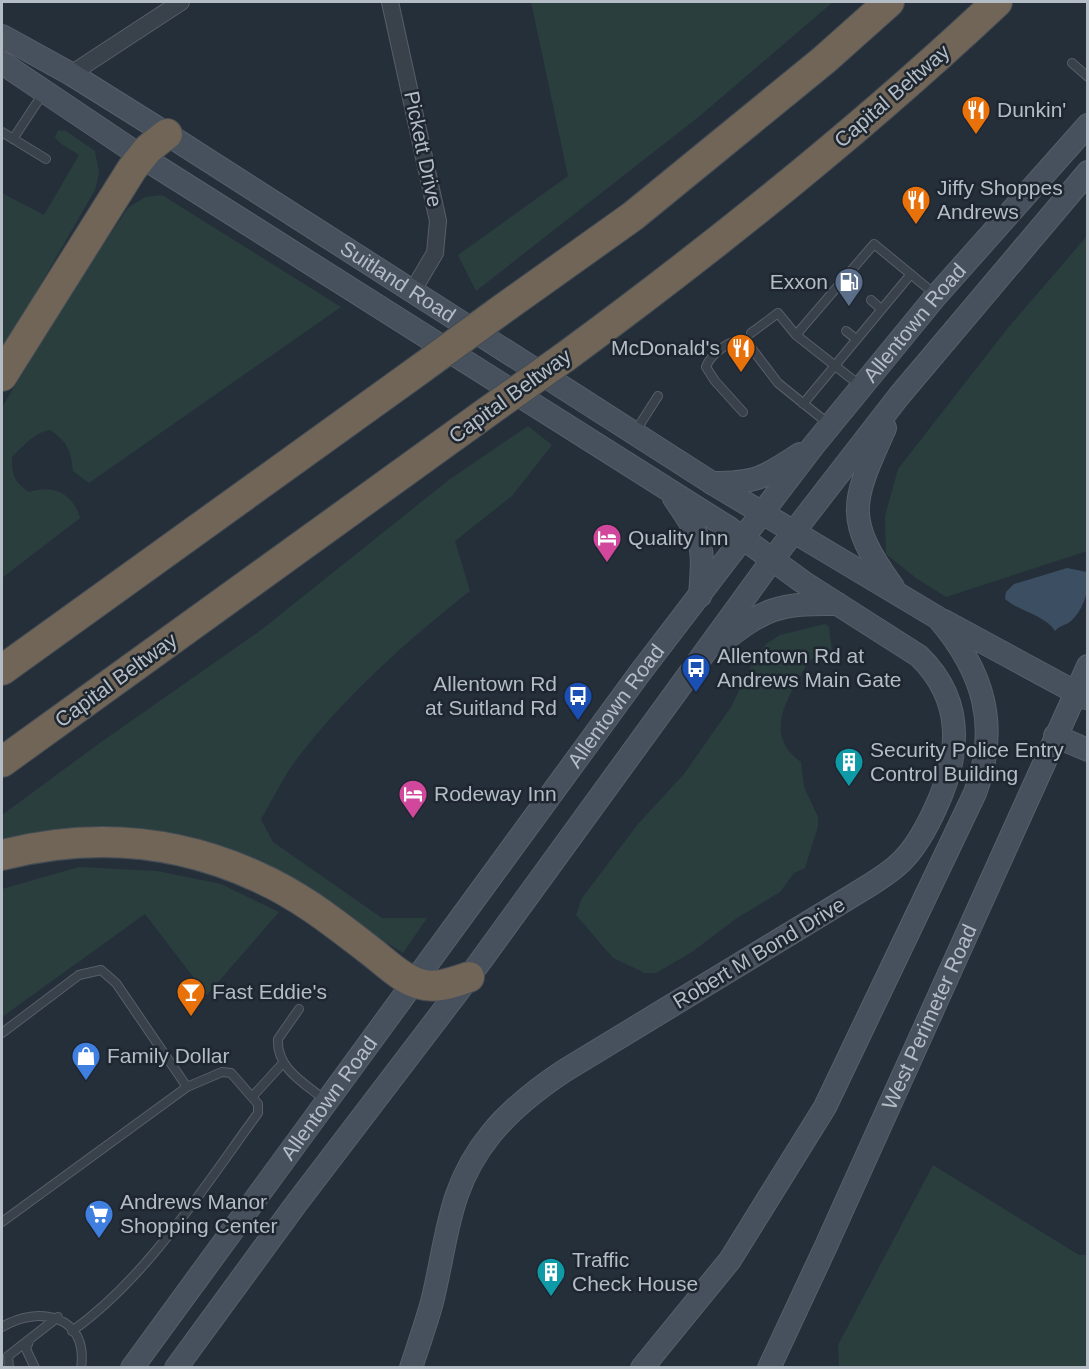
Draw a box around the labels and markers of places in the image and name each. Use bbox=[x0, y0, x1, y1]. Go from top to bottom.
restaurant icon: Dunkin' bbox=[960, 94, 992, 136]
place label: Dunkin' bbox=[997, 98, 1066, 121]
place label: Jiffy Shoppes Andrews bbox=[937, 176, 1063, 223]
restaurant icon: Jiffy Shoppes Andrews bbox=[900, 184, 932, 226]
fuel station icon: Exxon bbox=[833, 266, 865, 308]
place label: Exxon bbox=[770, 270, 828, 293]
restaurant icon: McDonald's bbox=[725, 332, 757, 374]
place label: McDonald's bbox=[611, 336, 720, 359]
hotel icon: Quality Inn bbox=[591, 522, 623, 564]
place label: Quality Inn bbox=[628, 526, 728, 549]
place label: Allentown Rd at Andrews Main Gate bbox=[717, 644, 901, 691]
bus stop icon: Allentown Rd at Andrews Main Gate bbox=[680, 652, 712, 694]
place label: Allentown Rd at Suitland Rd bbox=[425, 672, 557, 719]
bus stop icon: Allentown Rd at Suitland Rd bbox=[562, 680, 594, 722]
place label: Security Police Entry Control Building bbox=[870, 738, 1064, 785]
building icon: Security Police Entry Control Building bbox=[833, 746, 865, 788]
hotel icon: Rodeway Inn bbox=[397, 778, 429, 820]
place label: Rodeway Inn bbox=[434, 782, 557, 805]
bar icon: Fast Eddie's bbox=[175, 976, 207, 1018]
place label: Fast Eddie's bbox=[212, 980, 327, 1003]
shop icon: Family Dollar bbox=[70, 1040, 102, 1082]
place label: Family Dollar bbox=[107, 1044, 230, 1067]
place label: Andrews Manor Shopping Center bbox=[120, 1190, 278, 1237]
supermarket icon: Andrews Manor Shopping Center bbox=[83, 1198, 115, 1240]
place label: Traffic Check House bbox=[572, 1248, 698, 1295]
building icon: Traffic Check House bbox=[535, 1256, 567, 1298]

